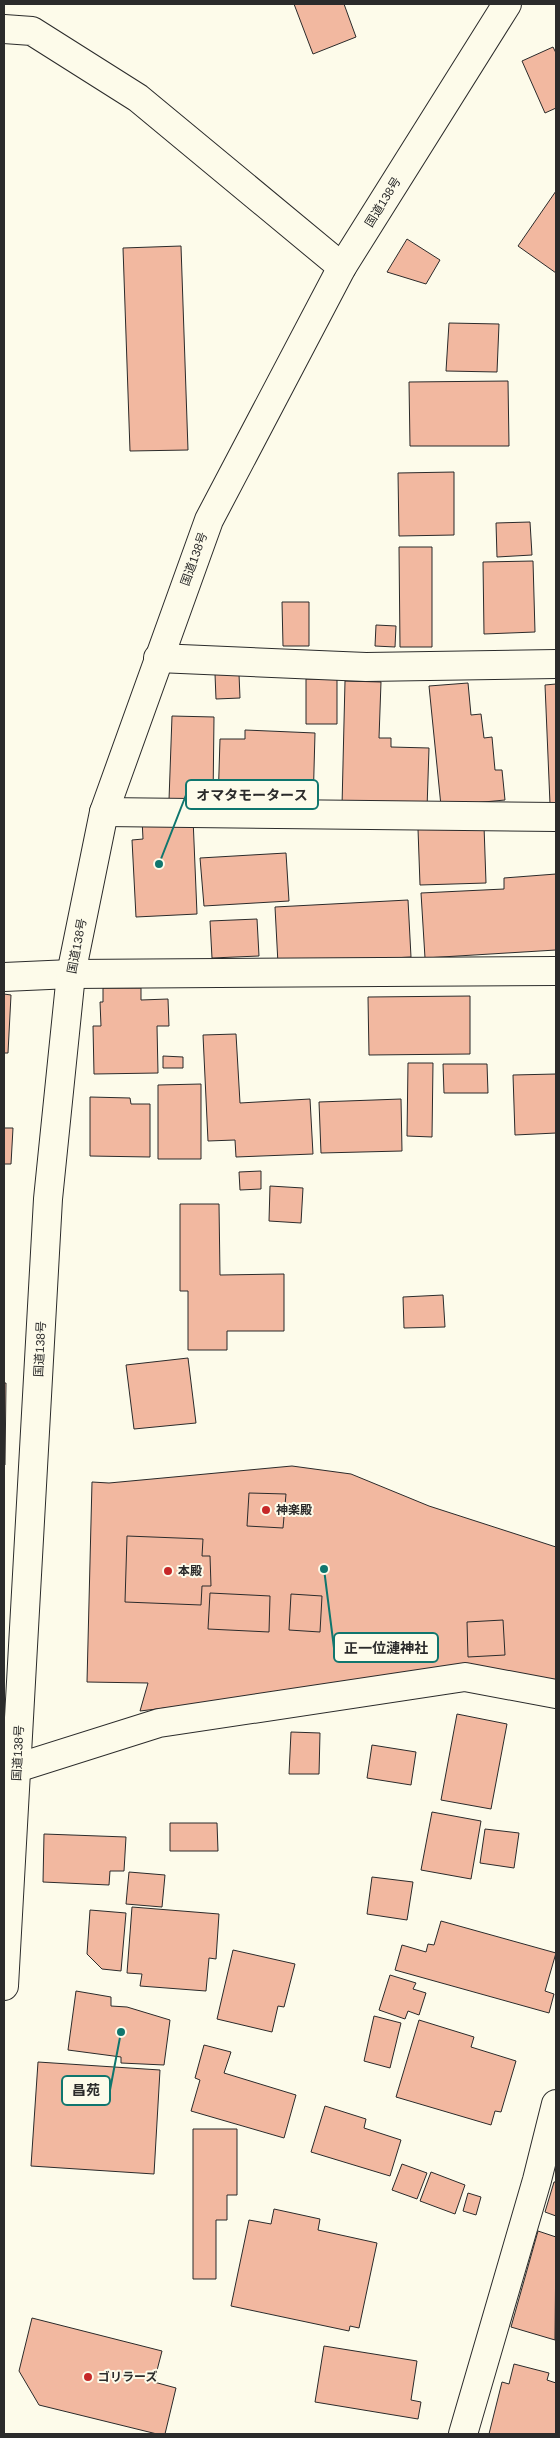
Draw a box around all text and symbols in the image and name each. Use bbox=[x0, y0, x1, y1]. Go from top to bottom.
street label: 国道138号 bbox=[362, 175, 404, 229]
street label: 国道138号 bbox=[178, 530, 210, 588]
callout: オマタモータース bbox=[186, 780, 318, 809]
text: オマタモータース bbox=[196, 787, 308, 803]
street label: 国道138号 bbox=[65, 917, 89, 975]
street label: 国道138号 bbox=[32, 1321, 48, 1377]
place label: 神楽殿 bbox=[276, 1503, 312, 1517]
marker: 神楽殿 bbox=[260, 1504, 272, 1516]
place label: 本殿 bbox=[178, 1564, 202, 1578]
marker: 本殿 bbox=[162, 1565, 174, 1577]
callout: 正一位漣神社 bbox=[334, 1633, 438, 1662]
text: 正一位漣神社 bbox=[344, 1640, 428, 1656]
street label: 国道138号 bbox=[10, 1725, 26, 1781]
callout: 昌苑 bbox=[62, 2076, 110, 2105]
text: 昌苑 bbox=[72, 2082, 100, 2098]
place label: ゴリラーズ bbox=[98, 2370, 157, 2384]
marker: ゴリラーズ bbox=[82, 2371, 94, 2383]

